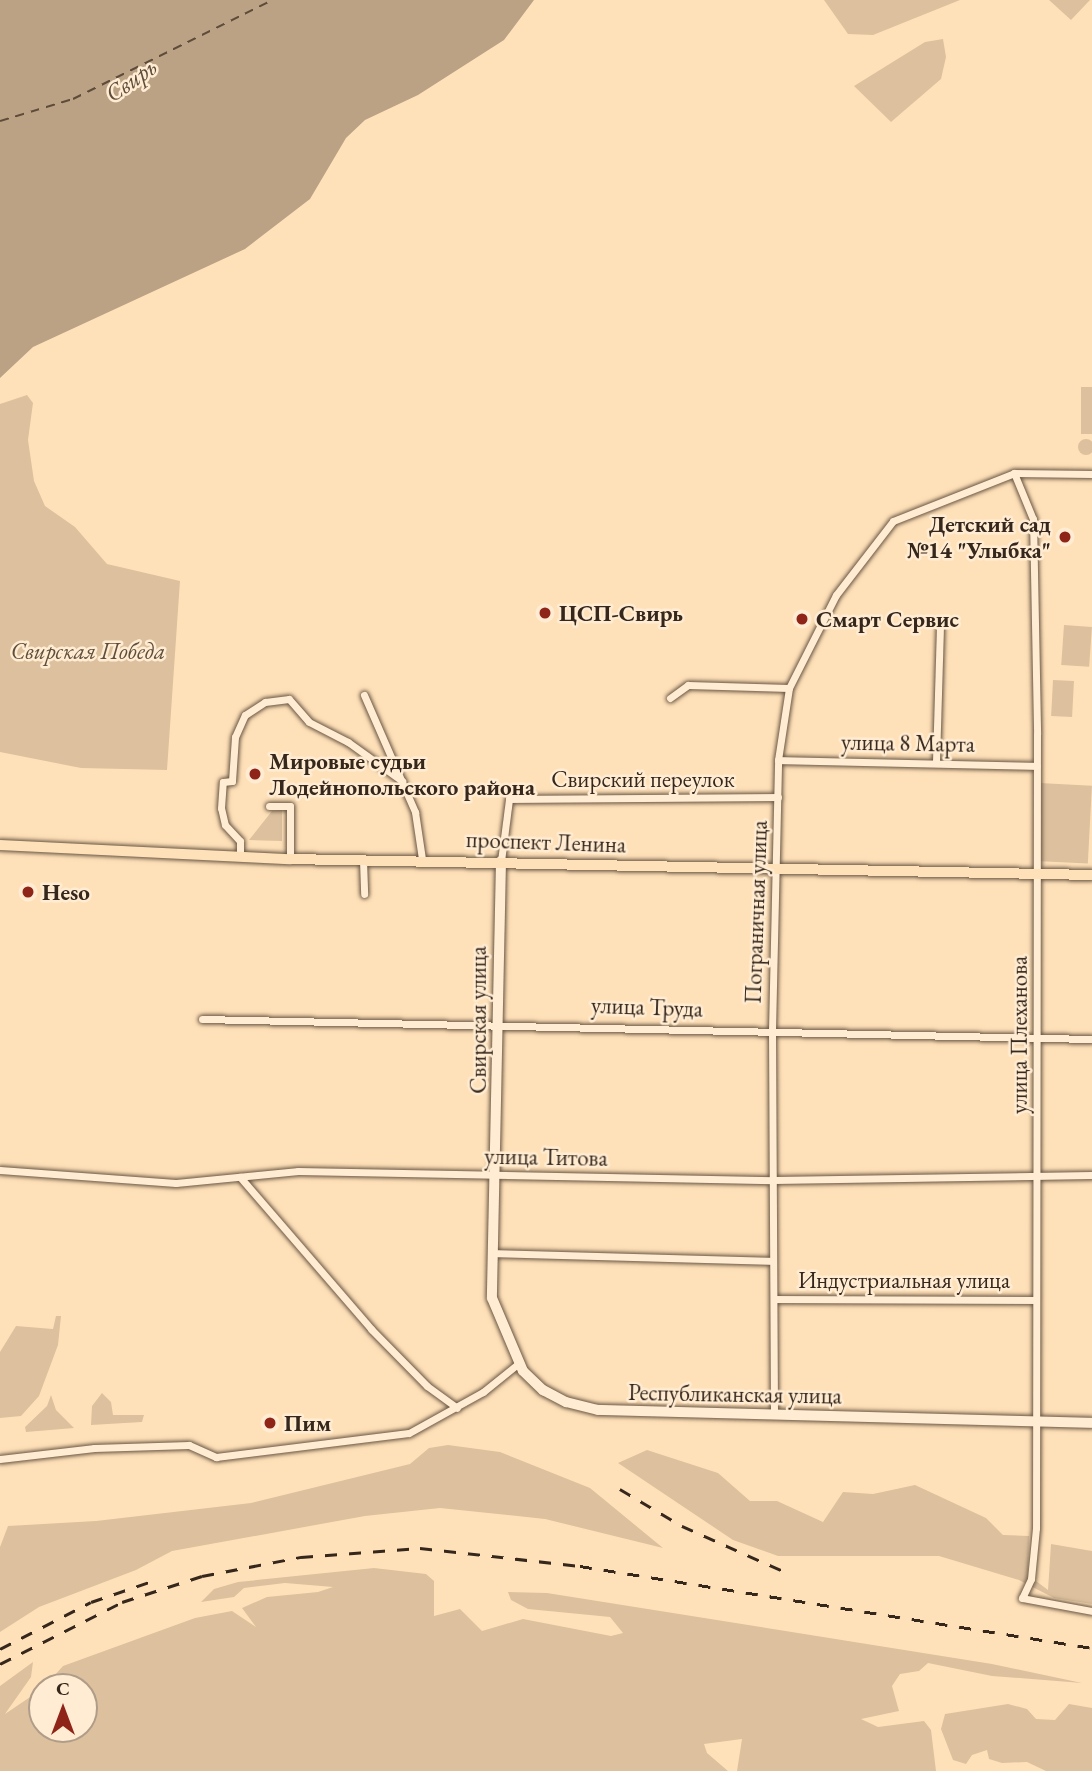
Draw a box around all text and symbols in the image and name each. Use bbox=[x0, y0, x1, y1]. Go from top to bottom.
water label: Свирь bbox=[100, 52, 162, 108]
place label: Детский сад №14 "Улыбка" bbox=[907, 510, 1051, 564]
marker: Детский сад №14 "Улыбка" bbox=[1057, 529, 1073, 545]
place label: ЦСП-Свирь bbox=[559, 599, 683, 627]
marker: ЦСП-Свирь bbox=[537, 605, 553, 621]
place label: Смарт Сервис bbox=[816, 605, 959, 633]
marker: Смарт Сервис bbox=[794, 611, 810, 627]
park label: Свирская Победа bbox=[11, 637, 165, 665]
street label: улица 8 Марта bbox=[841, 728, 975, 758]
place label: Мировые судьи Лодейнопольского района bbox=[269, 747, 535, 801]
street label: Свирский переулок bbox=[551, 765, 735, 793]
marker: Мировые судьи Лодейнопольского района bbox=[247, 766, 263, 782]
street label: Пограничная улица bbox=[739, 820, 773, 1004]
street label: проспект Ленина bbox=[466, 825, 626, 859]
place label: Heso bbox=[42, 878, 90, 906]
marker: Heso bbox=[20, 884, 36, 900]
street label: Свирская улица bbox=[464, 946, 492, 1094]
street label: улица Плеханова bbox=[1005, 956, 1033, 1114]
street label: улица Труда bbox=[591, 991, 703, 1023]
street label: улица Титова bbox=[484, 1142, 608, 1172]
street label: Индустриальная улица bbox=[798, 1266, 1010, 1294]
street label: Республиканская улица bbox=[628, 1378, 842, 1410]
place label: Пим bbox=[284, 1409, 331, 1437]
marker: Пим bbox=[262, 1415, 278, 1431]
north arrow bbox=[28, 1673, 98, 1743]
text: С bbox=[56, 1676, 70, 1701]

